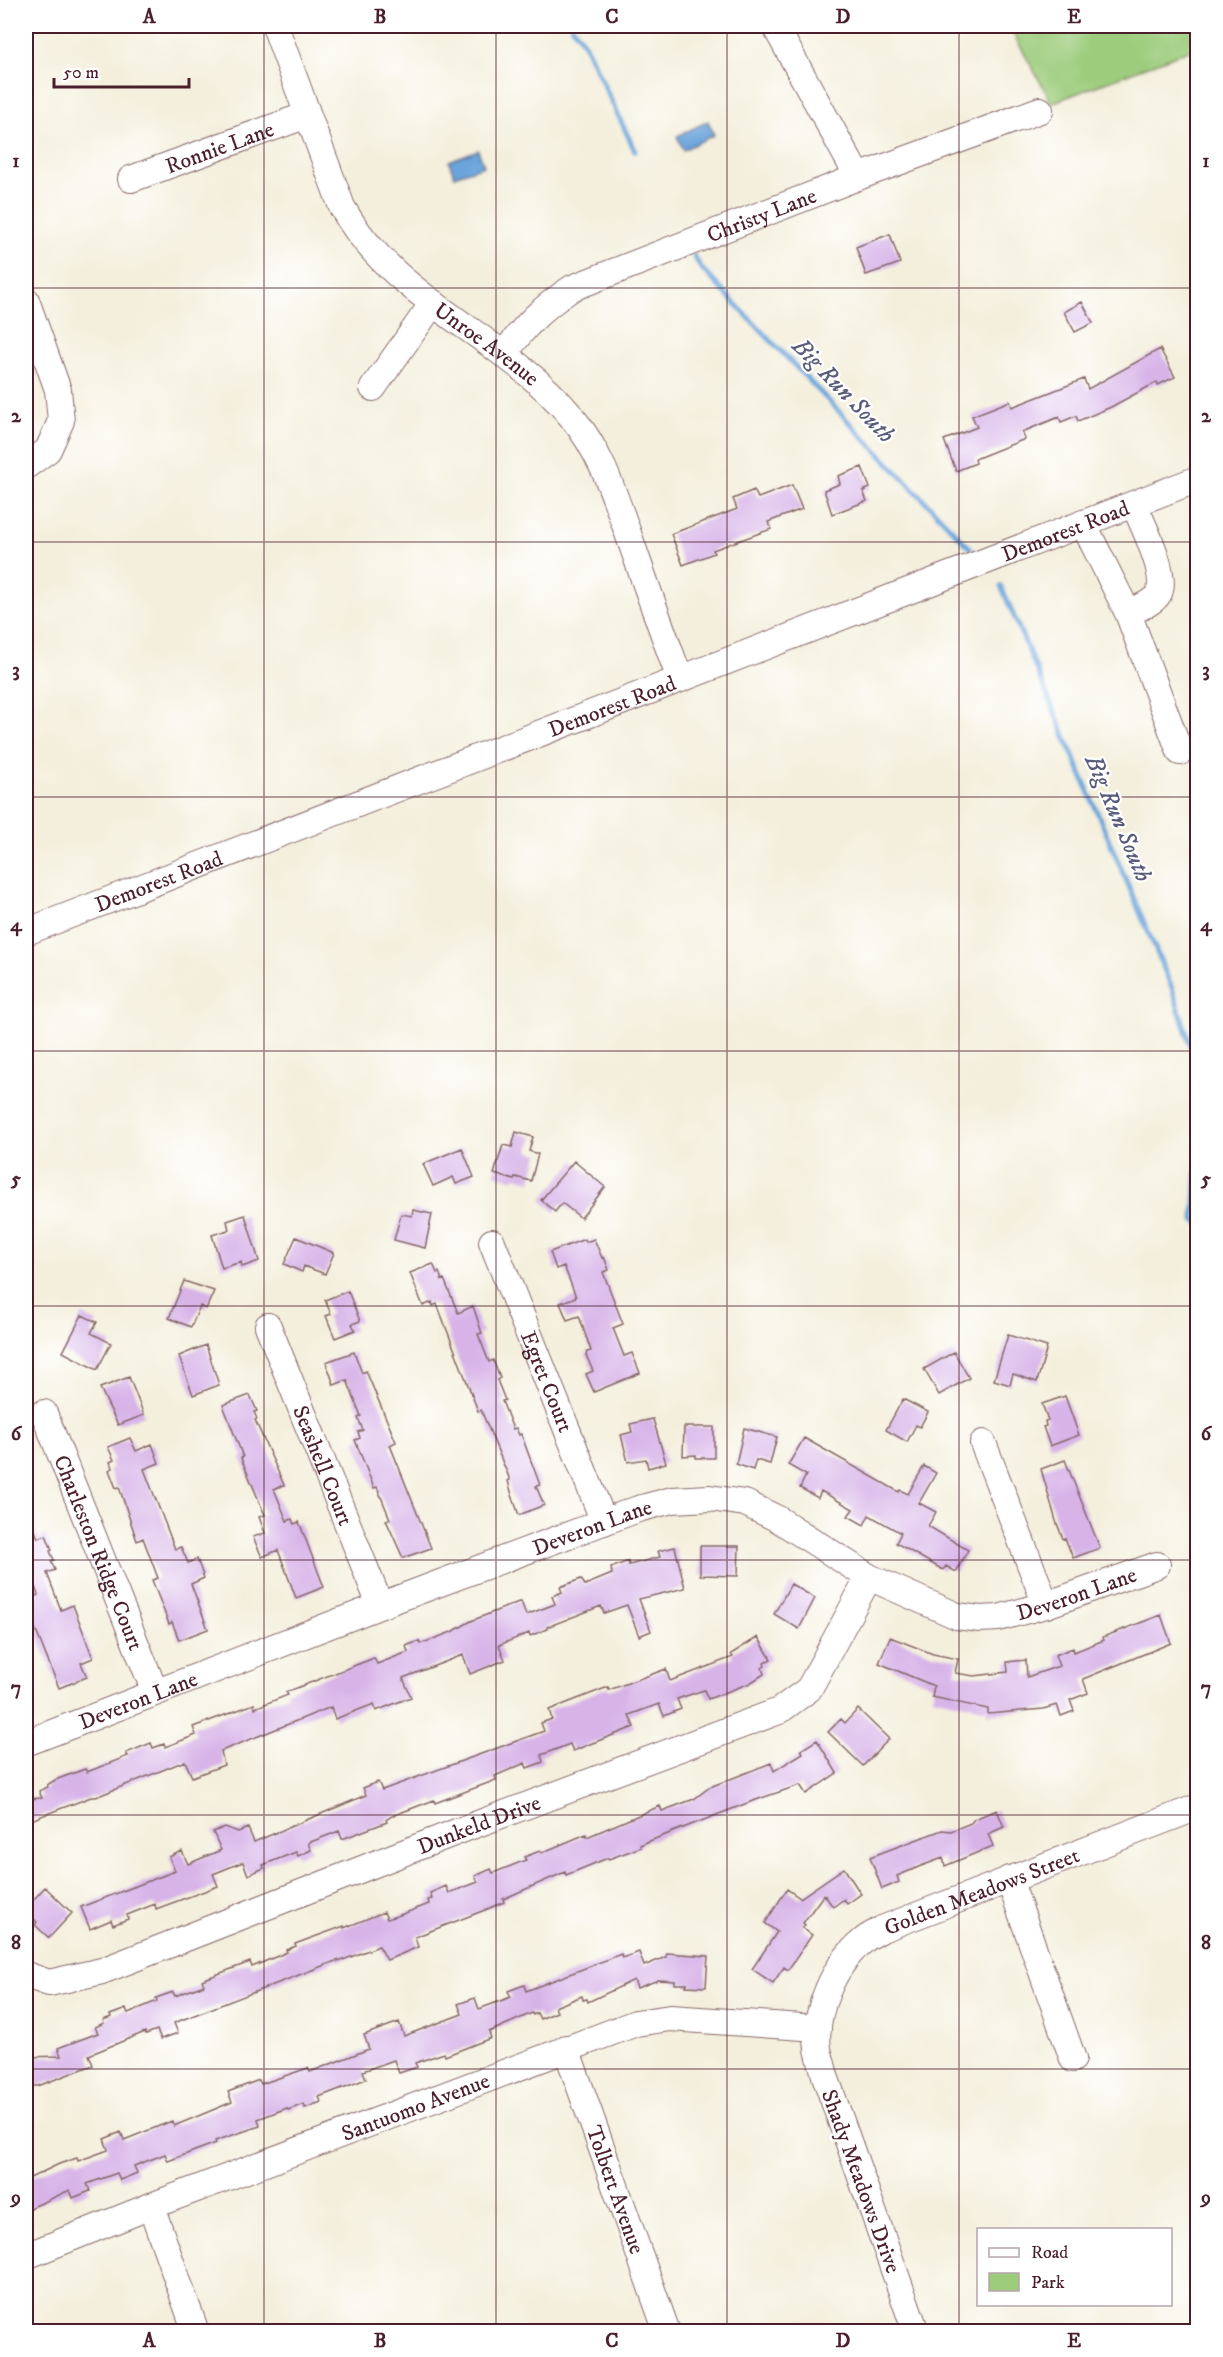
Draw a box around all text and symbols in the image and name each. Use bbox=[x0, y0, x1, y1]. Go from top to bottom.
text: A bbox=[142, 5, 157, 30]
text: B bbox=[374, 5, 386, 30]
text: C bbox=[605, 5, 619, 30]
text: D bbox=[836, 5, 851, 30]
text: E bbox=[1067, 5, 1081, 30]
scale bar bbox=[54, 51, 189, 89]
text: 50 m bbox=[63, 62, 99, 84]
street label: Ronnie Lane bbox=[162, 116, 278, 180]
text: 1 bbox=[12, 149, 20, 174]
text: 1 bbox=[1202, 149, 1210, 174]
street label: Christy Lane bbox=[703, 182, 821, 249]
street label: Unroe Avenue bbox=[428, 297, 545, 392]
water label: Big Run South bbox=[785, 331, 901, 450]
text: 2 bbox=[11, 404, 22, 429]
text: 2 bbox=[1201, 404, 1212, 429]
street label: Demorest Road bbox=[998, 495, 1133, 569]
text: 3 bbox=[12, 658, 20, 683]
text: 3 bbox=[1202, 658, 1210, 683]
street label: Demorest Road bbox=[545, 670, 680, 744]
water label: Big Run South bbox=[1078, 750, 1158, 886]
street label: Demorest Road bbox=[91, 845, 227, 919]
text: 4 bbox=[10, 913, 23, 938]
text: 4 bbox=[1200, 913, 1213, 938]
text: 5 bbox=[10, 1167, 21, 1192]
text: 5 bbox=[1200, 1167, 1211, 1192]
street label: Egret Court bbox=[514, 1327, 579, 1436]
street label: Seashell Court bbox=[286, 1402, 359, 1530]
text: 6 bbox=[11, 1422, 23, 1447]
text: 6 bbox=[1201, 1422, 1213, 1447]
street label: Charleston Ridge Court bbox=[47, 1451, 149, 1654]
street label: Deveron Lane bbox=[529, 1494, 655, 1562]
street label: Deveron Lane bbox=[1014, 1562, 1140, 1627]
street label: Deveron Lane bbox=[75, 1666, 202, 1736]
text: 7 bbox=[11, 1676, 21, 1701]
text: 7 bbox=[1201, 1676, 1211, 1701]
street label: Dunkeld Drive bbox=[414, 1790, 544, 1861]
street label: Golden Meadows Street bbox=[880, 1842, 1083, 1942]
text: 8 bbox=[11, 1931, 21, 1956]
text: 8 bbox=[1201, 1931, 1211, 1956]
street label: Santuomo Avenue bbox=[338, 2068, 493, 2148]
street label: Shady Meadows Drive bbox=[815, 2086, 906, 2277]
street label: Tolbert Avenue bbox=[580, 2122, 650, 2258]
text: 9 bbox=[9, 2186, 21, 2211]
text: 9 bbox=[1199, 2186, 1211, 2211]
legend bbox=[977, 2228, 1172, 2306]
text: Road bbox=[1031, 2242, 1068, 2264]
text: Park bbox=[1031, 2272, 1065, 2294]
text: A bbox=[142, 2329, 157, 2354]
text: B bbox=[374, 2329, 386, 2354]
text: C bbox=[605, 2329, 619, 2354]
text: D bbox=[836, 2329, 851, 2354]
text: E bbox=[1067, 2329, 1081, 2354]

